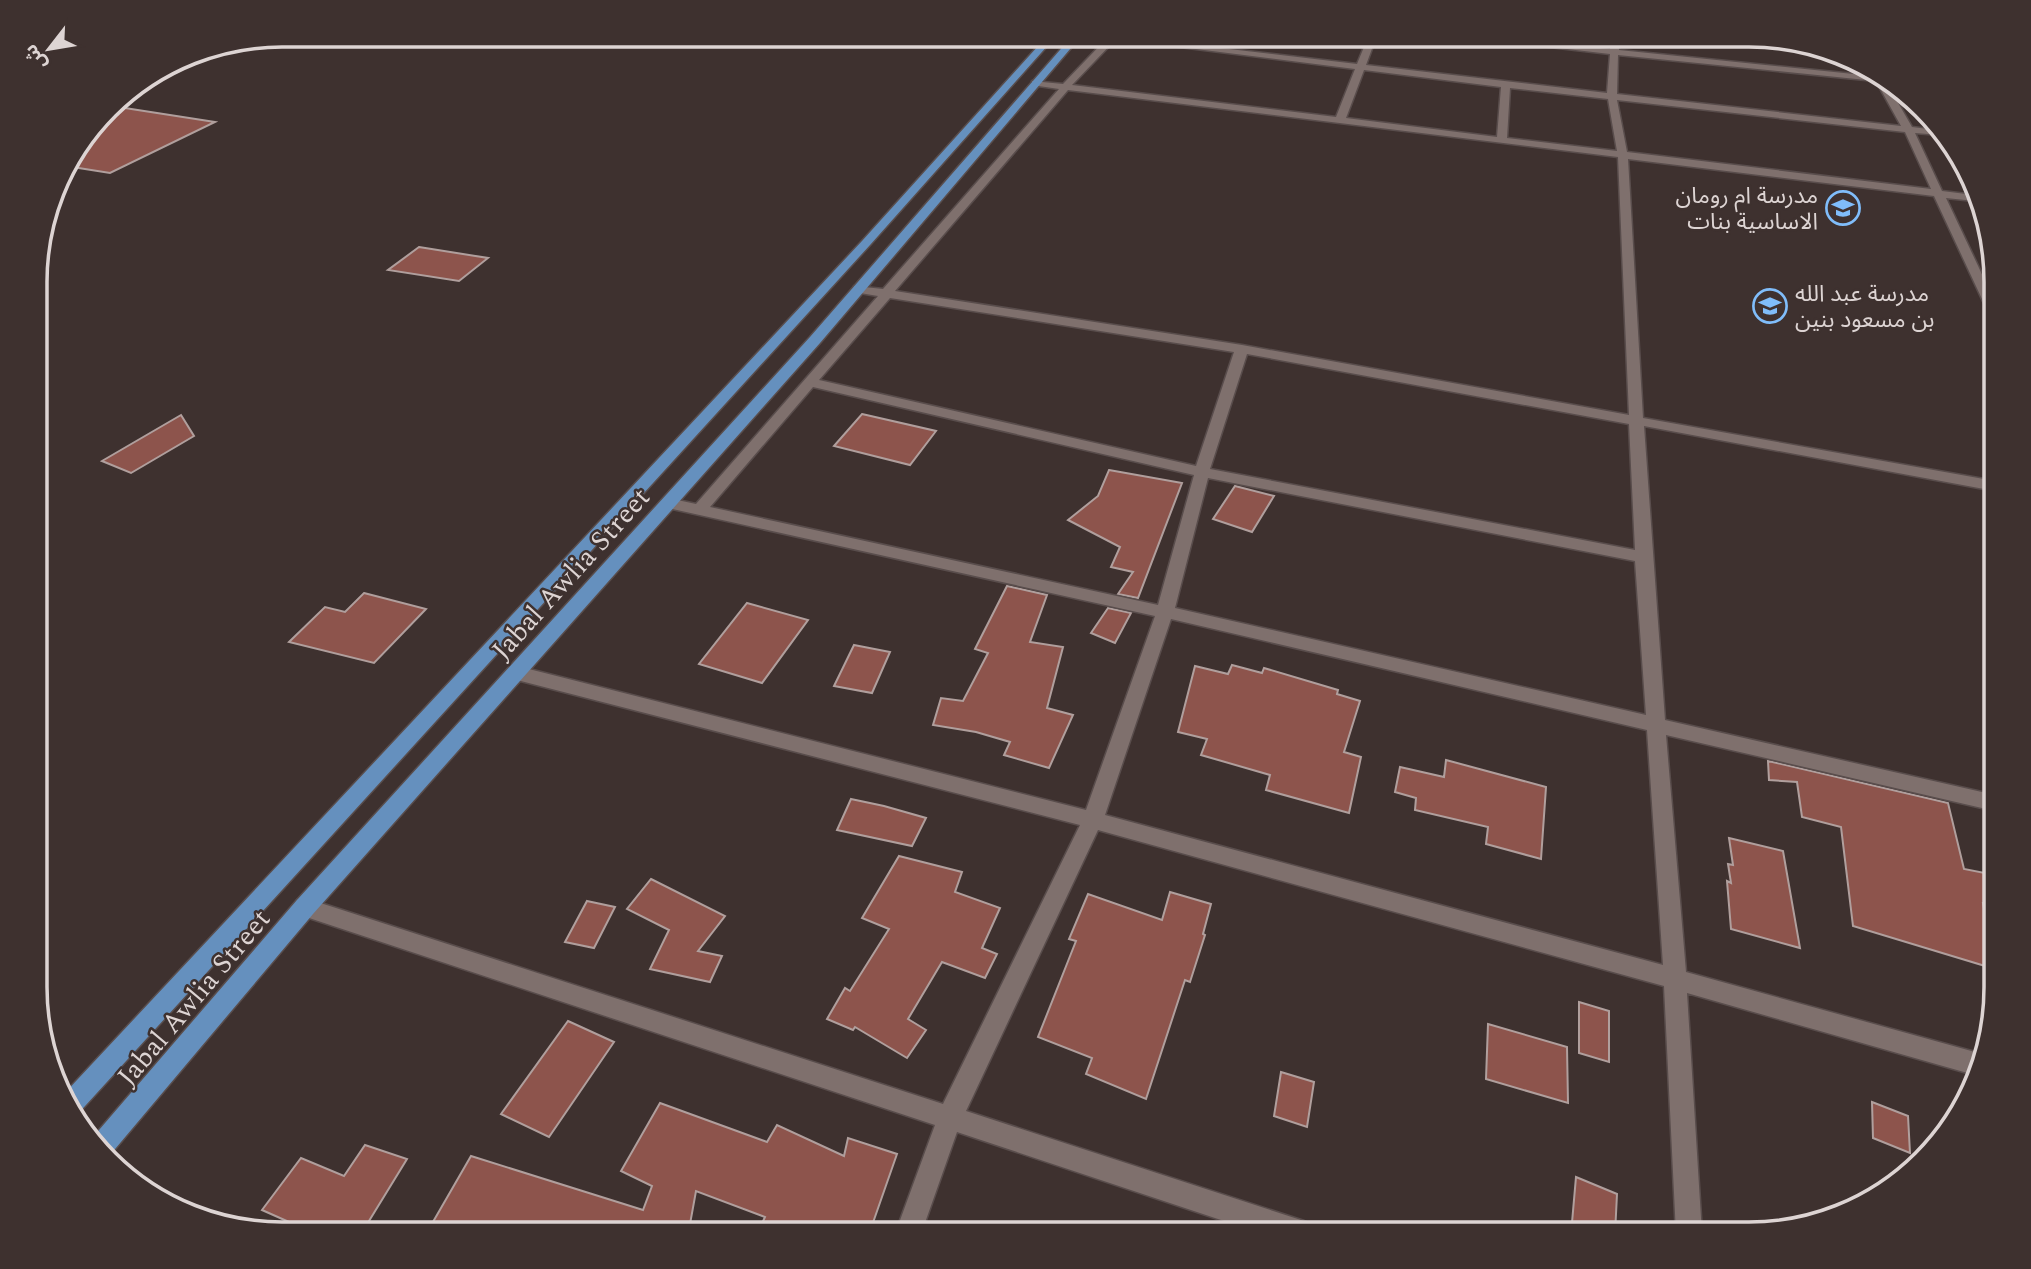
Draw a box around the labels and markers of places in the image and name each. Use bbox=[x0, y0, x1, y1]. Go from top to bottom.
place label: مدرسة ام رومان الاساسية بنات bbox=[1675, 179, 1818, 240]
school or university icon: مدرسة ام رومان الاساسية بنات bbox=[1824, 189, 1862, 227]
place label: مدرسة عبد الله بن مسعود بنين bbox=[1795, 277, 1934, 338]
school or university icon: مدرسة عبد الله بن مسعود بنين bbox=[1751, 287, 1789, 325]

